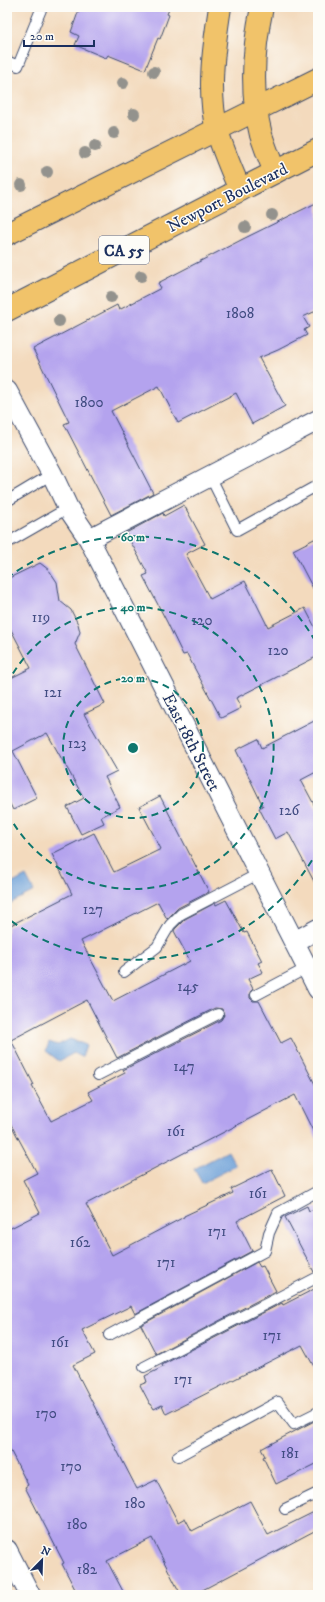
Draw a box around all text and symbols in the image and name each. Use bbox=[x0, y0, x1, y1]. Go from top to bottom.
scale bar bbox=[24, 22, 94, 48]
text: 20 m bbox=[30, 29, 54, 44]
street label: Newport Boulevard bbox=[163, 158, 292, 238]
road number: CA 55 bbox=[99, 236, 149, 264]
house number: 1808 bbox=[226, 304, 254, 323]
house number: 1800 bbox=[74, 393, 104, 412]
text: 60 m bbox=[121, 530, 145, 545]
text: 40 m bbox=[120, 600, 145, 615]
house number: 119 bbox=[32, 608, 50, 627]
house number: 120 bbox=[192, 611, 212, 630]
house number: 120 bbox=[268, 641, 288, 660]
text: 20 m bbox=[121, 671, 145, 686]
house number: 121 bbox=[44, 683, 62, 702]
street label: East 18th Street bbox=[157, 690, 225, 796]
house number: 123 bbox=[68, 734, 86, 753]
centre of rings bbox=[126, 741, 140, 755]
house number: 126 bbox=[279, 801, 301, 820]
house number: 127 bbox=[83, 900, 103, 919]
house number: 145 bbox=[177, 977, 199, 996]
house number: 147 bbox=[173, 1057, 195, 1076]
house number: 161 bbox=[167, 1122, 185, 1141]
house number: 161 bbox=[249, 1184, 267, 1203]
house number: 171 bbox=[208, 1222, 226, 1241]
house number: 162 bbox=[70, 1233, 91, 1252]
house number: 171 bbox=[157, 1253, 175, 1272]
house number: 171 bbox=[263, 1326, 281, 1345]
house number: 161 bbox=[51, 1333, 69, 1352]
house number: 171 bbox=[174, 1370, 192, 1389]
house number: 170 bbox=[35, 1404, 57, 1423]
house number: 181 bbox=[281, 1444, 299, 1463]
house number: 170 bbox=[60, 1457, 82, 1476]
house number: 180 bbox=[124, 1494, 146, 1513]
house number: 180 bbox=[66, 1515, 88, 1534]
north arrow bbox=[22, 1540, 62, 1580]
text: N bbox=[39, 1544, 52, 1560]
house number: 182 bbox=[77, 1560, 98, 1579]

